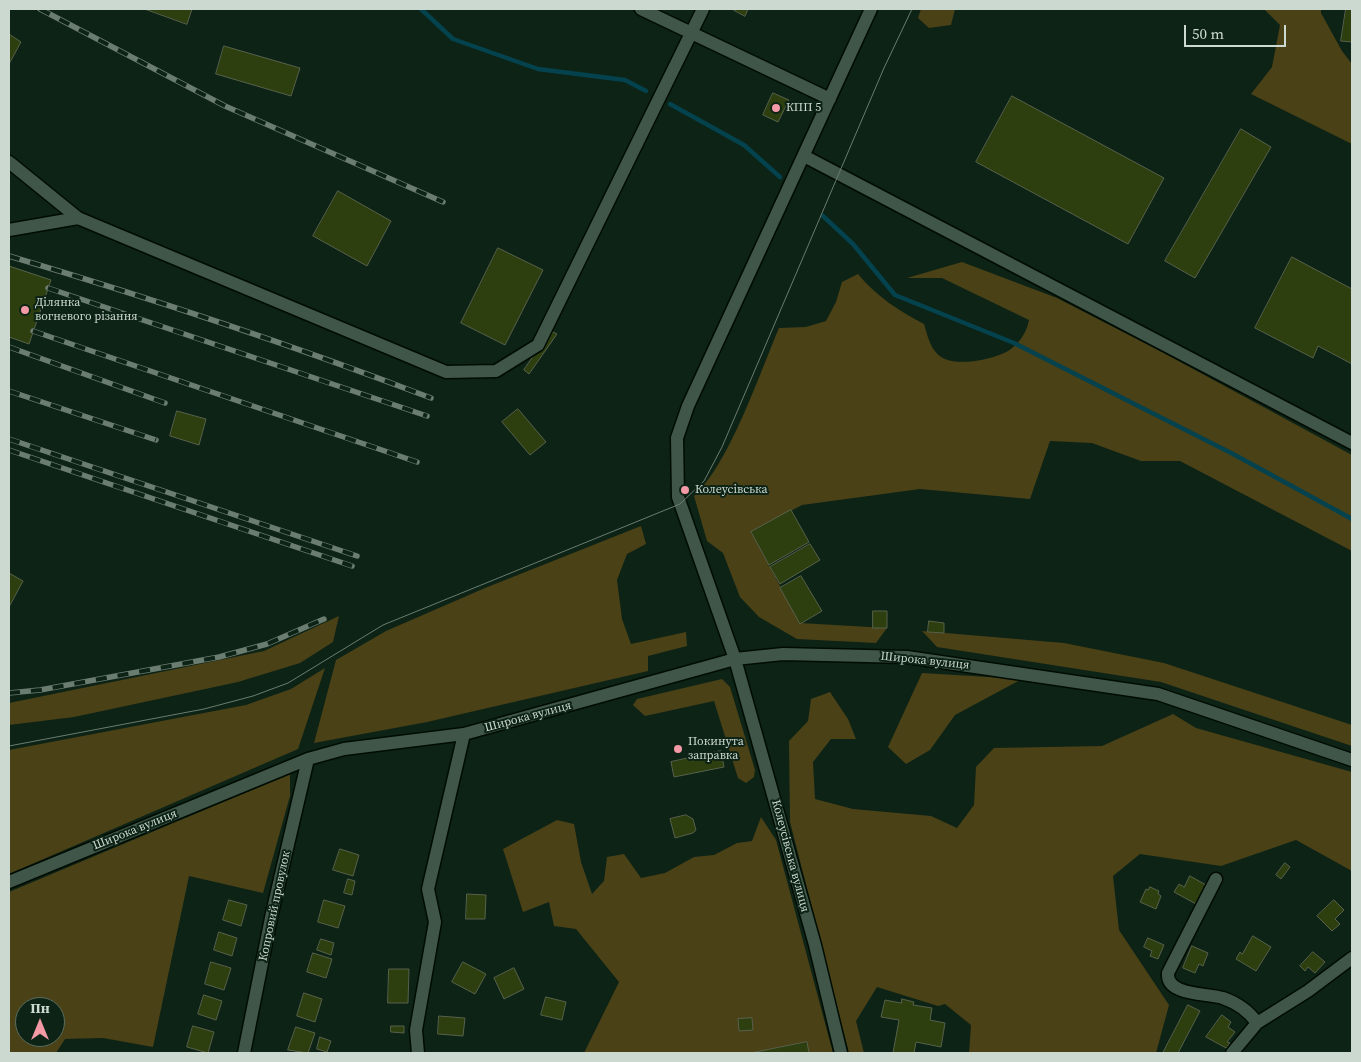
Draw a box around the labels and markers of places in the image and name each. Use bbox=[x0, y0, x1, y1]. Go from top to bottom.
place label: КПП 5 bbox=[786, 101, 821, 115]
marker: КПП 5 bbox=[770, 102, 782, 114]
place label: Ділянка вогневого різання bbox=[35, 296, 138, 324]
marker: Ділянка вогневого різання bbox=[19, 304, 31, 316]
place label: Колеусівська bbox=[695, 483, 768, 497]
marker: Колеусівська bbox=[679, 484, 691, 496]
place label: Покинута заправка bbox=[688, 735, 744, 763]
marker: Покинута заправка bbox=[672, 743, 684, 755]

